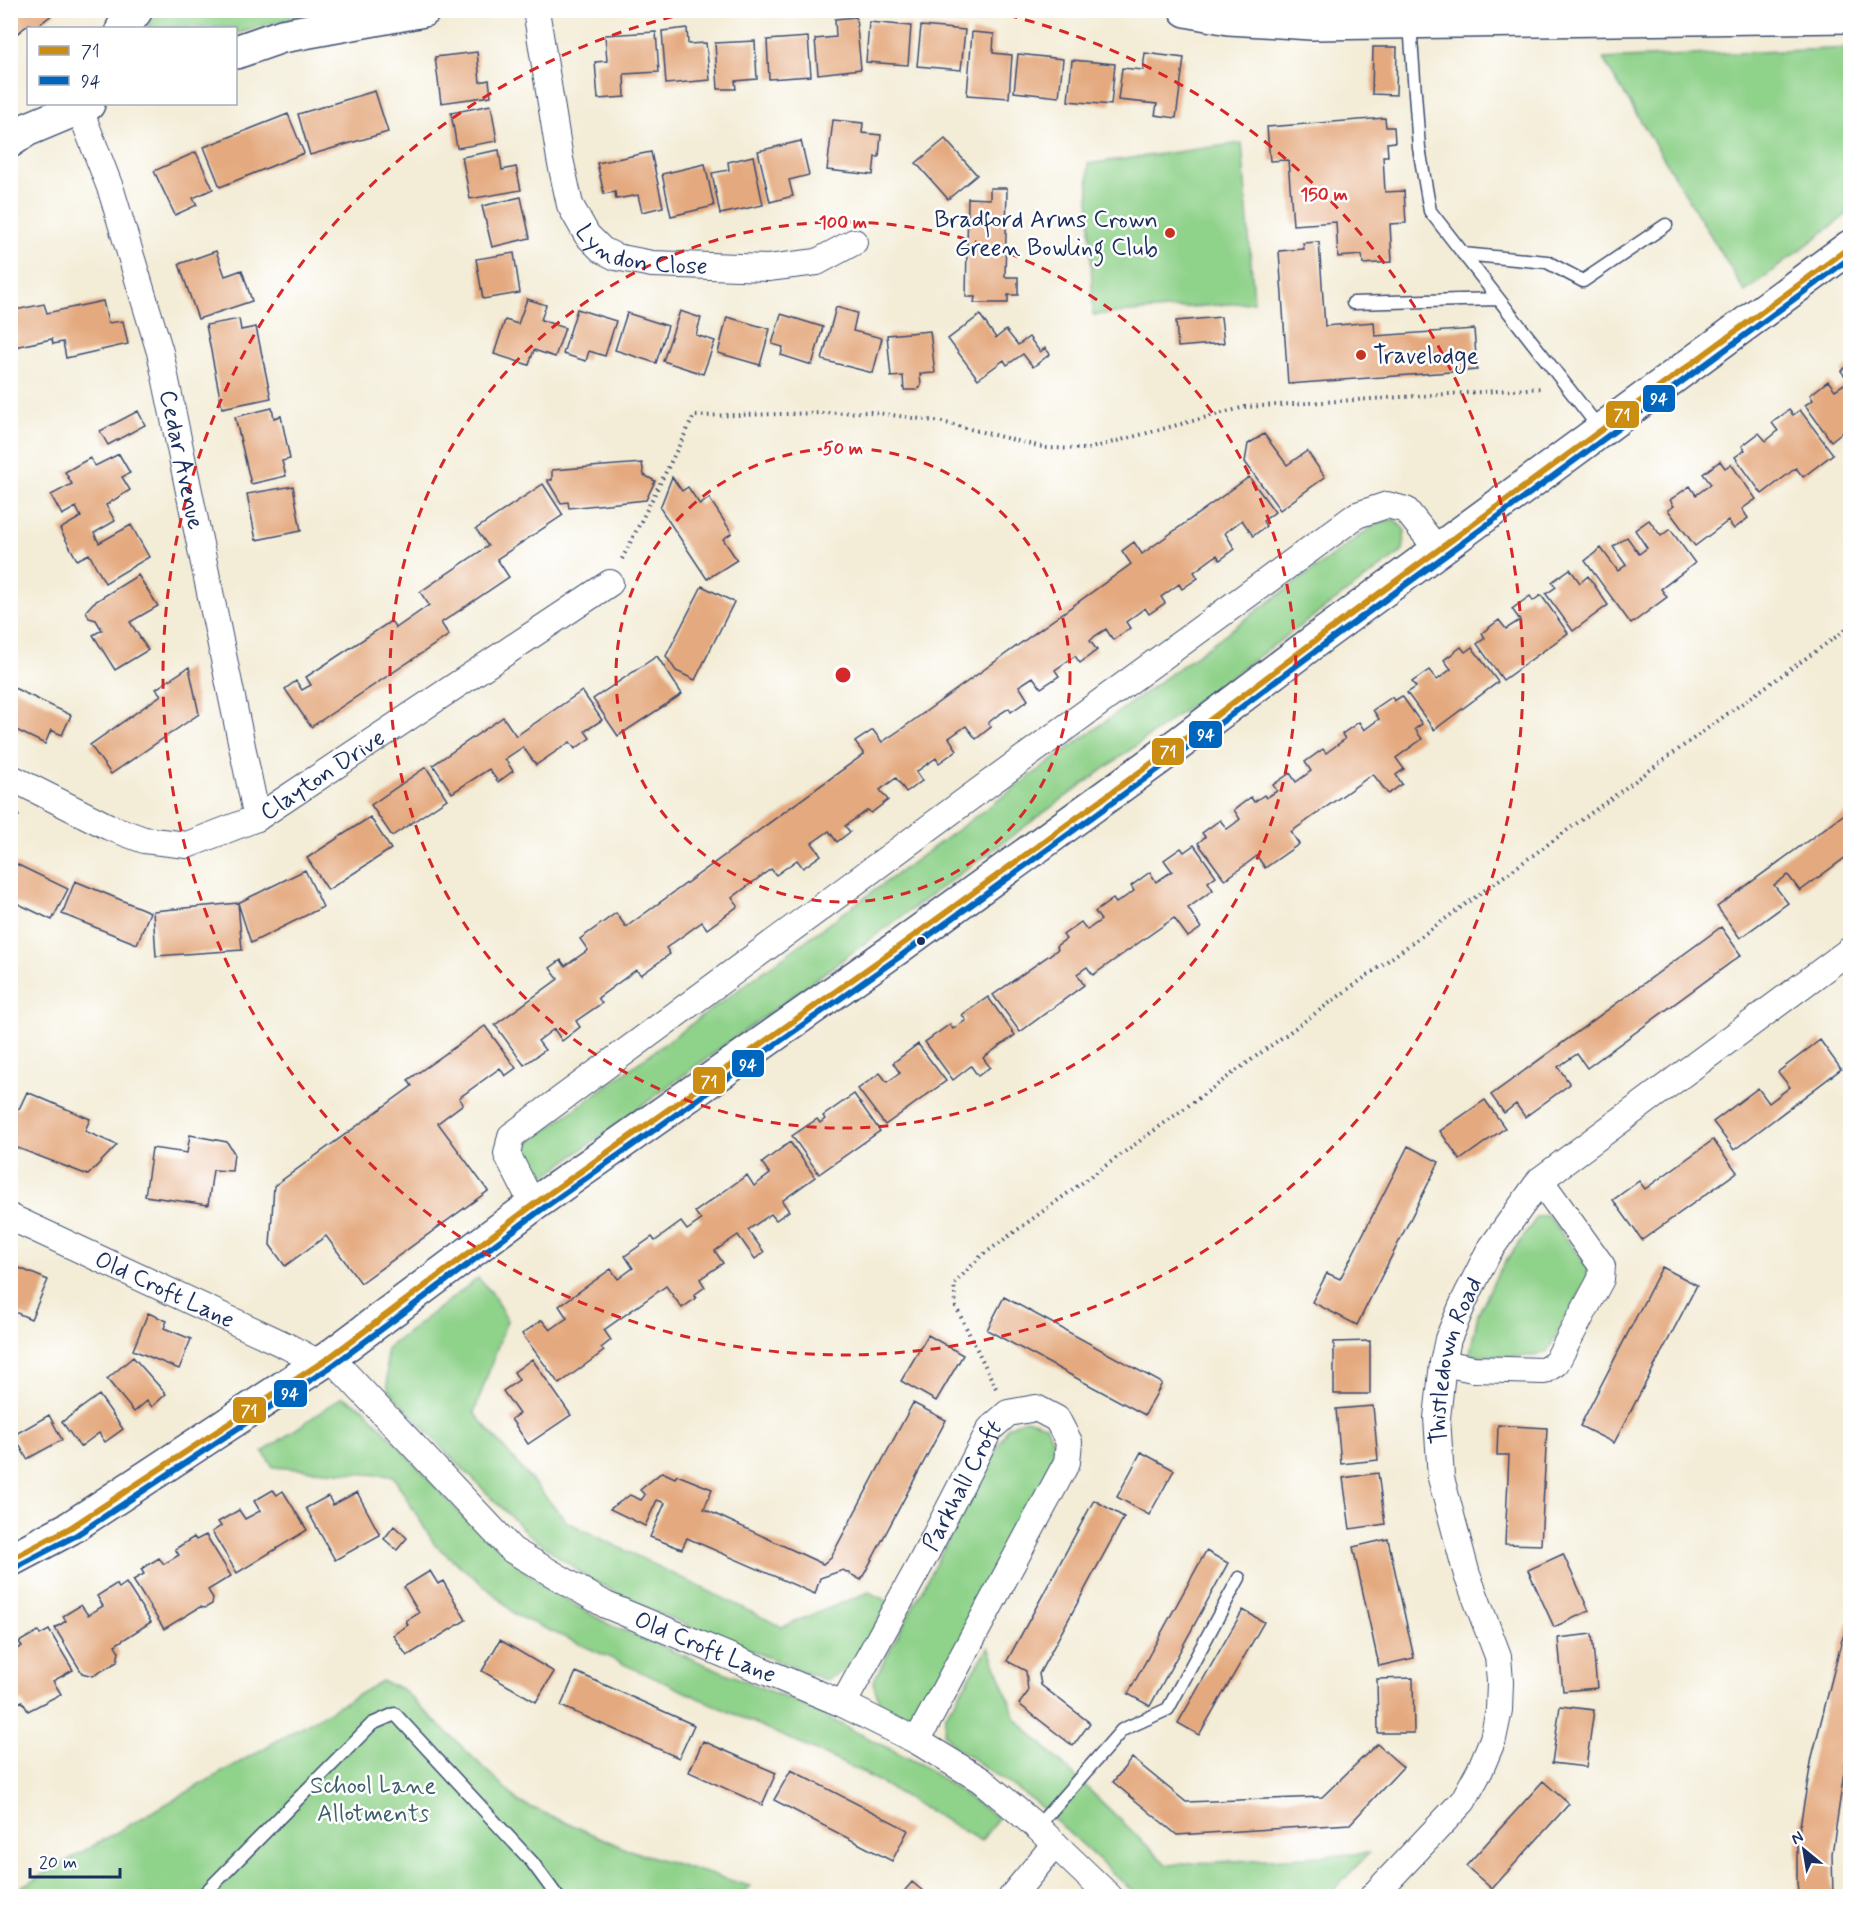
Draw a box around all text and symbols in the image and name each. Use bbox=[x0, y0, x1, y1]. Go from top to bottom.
legend bbox=[27, 27, 237, 105]
text: 71 bbox=[81, 40, 100, 64]
text: 94 bbox=[81, 70, 101, 94]
text: 150 m bbox=[1300, 183, 1348, 207]
place label: Bradford Arms Crown Green Bowling Club bbox=[934, 205, 1158, 267]
text: 100 m bbox=[819, 211, 867, 235]
street label: Lyndon Close bbox=[567, 219, 708, 283]
marker: Bradford Arms Crown Green Bowling Club bbox=[1163, 226, 1177, 240]
place label: Travelodge bbox=[1373, 341, 1479, 374]
marker: Travelodge bbox=[1354, 348, 1368, 362]
line badge: 94 bbox=[1642, 384, 1676, 413]
street label: Cedar Avenue bbox=[151, 387, 211, 532]
text: 94 bbox=[1650, 389, 1668, 410]
line badge: 71 bbox=[1605, 400, 1640, 429]
text: 71 bbox=[1614, 405, 1630, 426]
text: 50 m bbox=[823, 437, 863, 461]
centre of rings bbox=[833, 665, 853, 685]
line badge: 94 bbox=[1188, 720, 1223, 749]
street label: Clayton Drive bbox=[255, 723, 392, 829]
text: 94 bbox=[1197, 725, 1215, 746]
line badge: 71 bbox=[1151, 737, 1185, 766]
text: 71 bbox=[1160, 742, 1176, 763]
unlabelled marker bbox=[915, 935, 927, 947]
line badge: 94 bbox=[731, 1049, 765, 1078]
text: 94 bbox=[739, 1055, 757, 1076]
line badge: 71 bbox=[692, 1066, 726, 1095]
text: 71 bbox=[701, 1072, 717, 1093]
street label: Old Croft Lane bbox=[90, 1245, 239, 1336]
street label: Thistledown Road bbox=[1423, 1272, 1490, 1445]
line badge: 94 bbox=[273, 1379, 308, 1408]
text: 94 bbox=[281, 1384, 299, 1405]
line badge: 71 bbox=[232, 1396, 267, 1424]
text: 71 bbox=[241, 1401, 257, 1422]
street label: Parkhall Croft bbox=[916, 1412, 1008, 1557]
street label: Old Croft Lane bbox=[629, 1605, 780, 1691]
park label: School Lane Allotments bbox=[310, 1771, 436, 1830]
north arrow bbox=[1774, 1820, 1834, 1880]
text: N bbox=[1787, 1827, 1807, 1850]
scale bar bbox=[30, 1841, 120, 1879]
text: 20 m bbox=[39, 1851, 77, 1875]

